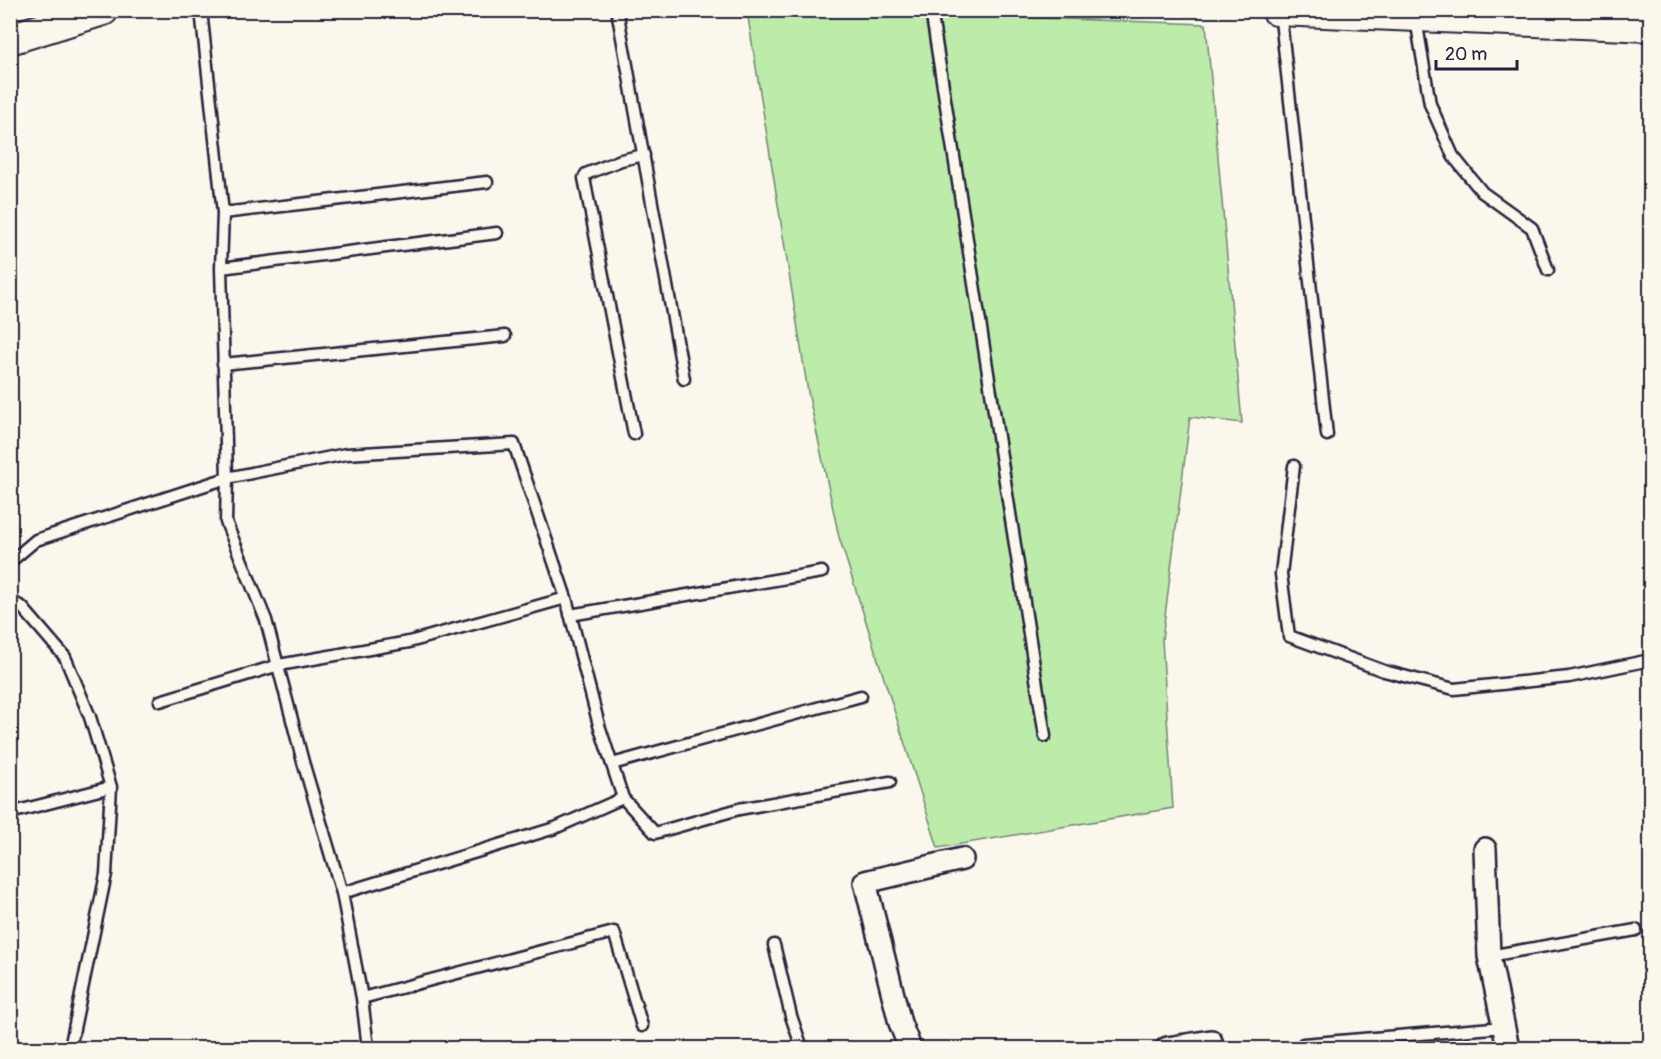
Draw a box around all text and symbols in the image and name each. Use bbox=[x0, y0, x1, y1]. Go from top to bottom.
scale bar bbox=[1436, 33, 1517, 71]
text: 20 m bbox=[1445, 43, 1487, 66]

